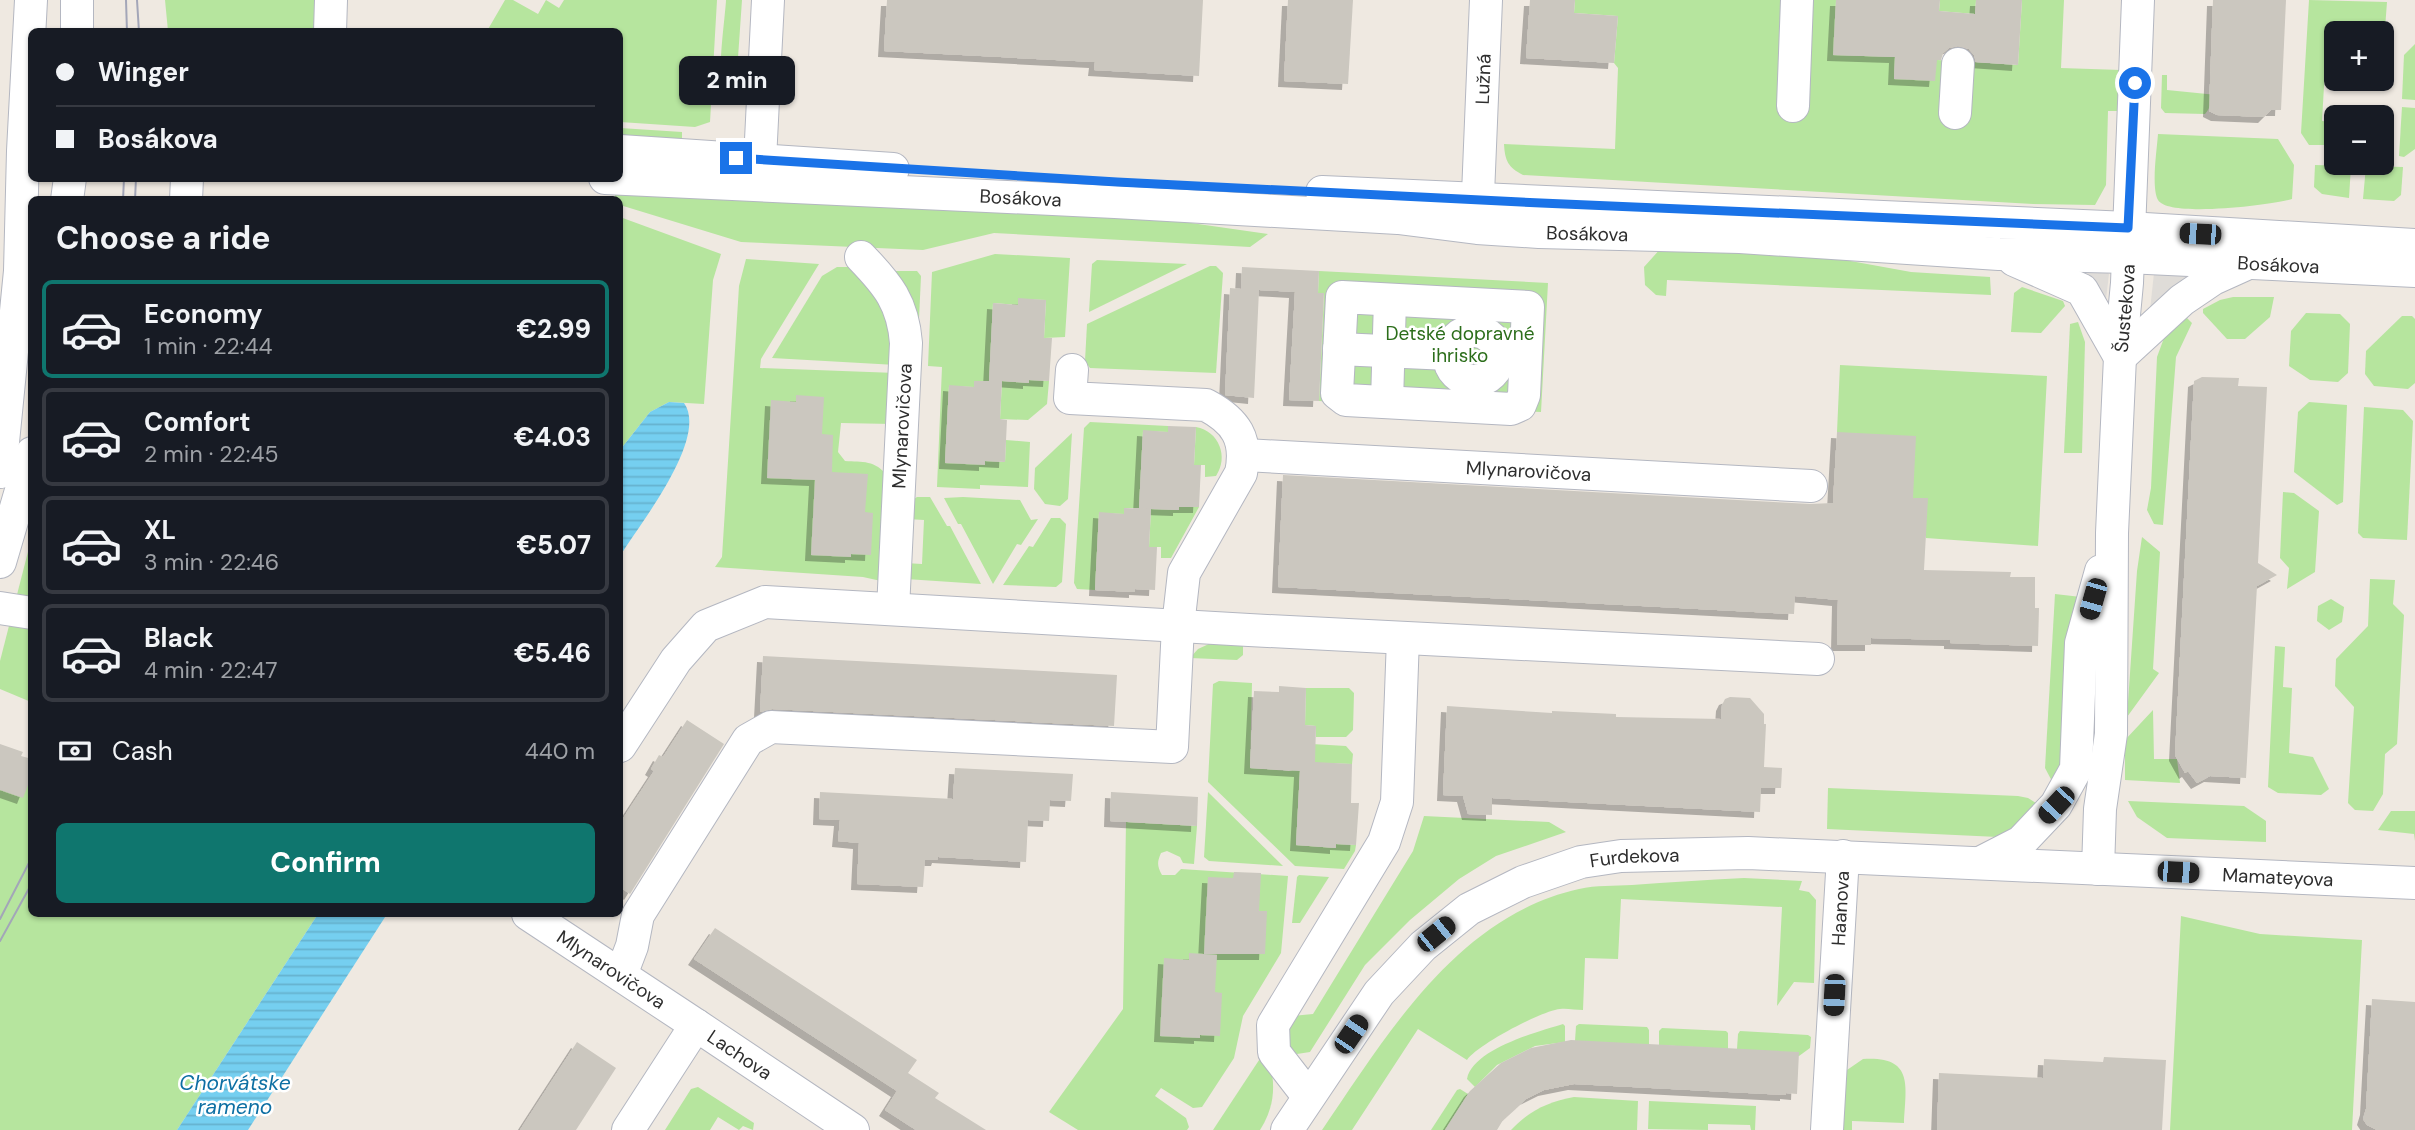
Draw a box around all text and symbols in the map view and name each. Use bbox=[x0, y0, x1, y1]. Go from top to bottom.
map controls bbox=[2324, 21, 2394, 175]
button: + bbox=[2324, 21, 2394, 91]
street label: Lužná bbox=[1469, 53, 1496, 105]
text: Winger bbox=[98, 55, 189, 89]
callout: 2 min bbox=[678, 57, 794, 106]
text: 2 min bbox=[706, 65, 768, 95]
route start bbox=[2119, 67, 2151, 99]
button: − bbox=[2324, 105, 2394, 175]
text: Bosákova bbox=[98, 122, 218, 156]
route end bbox=[720, 142, 752, 174]
street label: Bosákova bbox=[979, 183, 1062, 212]
text: Choose a ride bbox=[56, 217, 271, 259]
street label: Bosákova bbox=[1546, 220, 1629, 247]
car bbox=[2179, 222, 2222, 246]
street label: Bosákova bbox=[2237, 250, 2320, 279]
street label: Šustekova bbox=[2108, 264, 2140, 354]
text: Economy bbox=[144, 297, 262, 331]
icon: car bbox=[60, 298, 123, 361]
text: €2.99 bbox=[516, 312, 591, 346]
park label: Detské dopravné ihrisko bbox=[1385, 321, 1535, 368]
text: 1 min · 22:44 bbox=[144, 331, 272, 361]
street label: Mlynarovičova bbox=[886, 363, 918, 489]
text: Comfort bbox=[144, 405, 250, 439]
icon: car bbox=[60, 406, 123, 469]
text: €4.03 bbox=[514, 420, 591, 454]
text: 2 min · 22:45 bbox=[144, 439, 279, 469]
street label: Mlynarovičova bbox=[1465, 455, 1592, 486]
text: XL bbox=[144, 513, 176, 547]
icon: car bbox=[60, 514, 123, 577]
text: €5.07 bbox=[516, 528, 591, 562]
text: 3 min · 22:46 bbox=[144, 547, 279, 577]
car bbox=[2078, 576, 2109, 622]
text: Black bbox=[144, 621, 214, 655]
icon: car bbox=[60, 622, 123, 685]
text: €5.46 bbox=[514, 636, 591, 670]
text: 4 min · 22:47 bbox=[144, 655, 277, 685]
icon: cash bbox=[56, 732, 94, 770]
text: Cash bbox=[112, 734, 173, 768]
text: 440 m bbox=[525, 736, 595, 766]
car bbox=[2034, 782, 2079, 828]
button: Confirm bbox=[56, 823, 595, 903]
street label: Furdekova bbox=[1588, 842, 1680, 873]
car bbox=[2157, 860, 2200, 884]
street label: Mamateyova bbox=[2222, 862, 2334, 892]
street label: Haanova bbox=[1825, 870, 1855, 947]
car bbox=[1414, 913, 1459, 955]
street label: Mlynarovičova bbox=[552, 924, 671, 1014]
car bbox=[1823, 973, 1846, 1017]
car bbox=[1331, 1011, 1372, 1057]
street label: Lachova bbox=[703, 1024, 777, 1085]
water label: Chorvátske rameno bbox=[179, 1069, 291, 1121]

